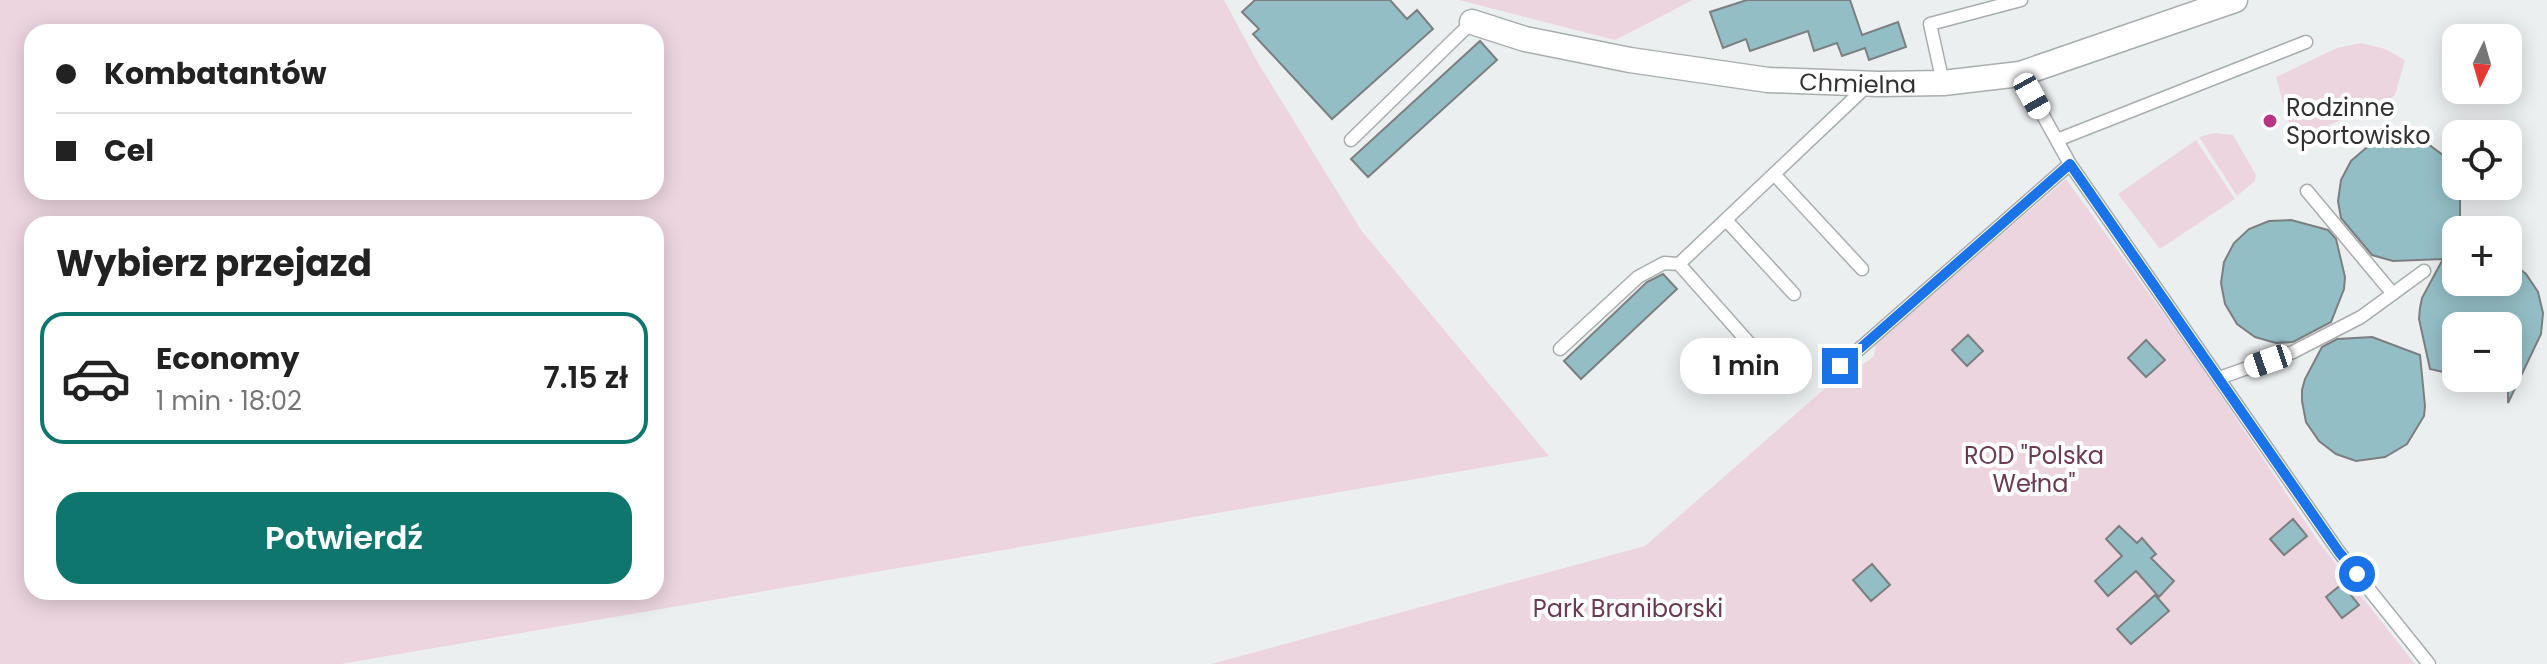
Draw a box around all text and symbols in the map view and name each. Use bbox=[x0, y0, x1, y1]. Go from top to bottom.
north arrow bbox=[2442, 24, 2522, 104]
map controls bbox=[2442, 24, 2522, 392]
text: Kombatantów bbox=[104, 52, 327, 95]
street label: Chmielna bbox=[1799, 65, 1916, 101]
car bbox=[2010, 69, 2054, 123]
place label: Rodzinne Sportowisko bbox=[2286, 91, 2431, 152]
marker: Rodzinne Sportowisko bbox=[2261, 112, 2279, 130]
button: locate bbox=[2442, 120, 2522, 200]
text: Cel bbox=[104, 129, 154, 172]
button: + bbox=[2442, 216, 2522, 296]
text: Wybierz przejazd bbox=[56, 238, 372, 289]
button: − bbox=[2442, 312, 2522, 392]
text: Economy bbox=[156, 337, 300, 380]
callout: 1 min bbox=[1680, 338, 1812, 394]
icon: car bbox=[60, 342, 132, 414]
car bbox=[2241, 342, 2295, 380]
text: 1 min bbox=[1712, 348, 1780, 384]
route end bbox=[1822, 348, 1858, 384]
text: 7.15 zł bbox=[543, 356, 628, 399]
text: 1 min · 18:02 bbox=[156, 383, 302, 419]
park label: ROD "Polska Wełna" bbox=[1964, 439, 2104, 500]
button: Potwierdź bbox=[56, 492, 632, 584]
route start bbox=[2339, 556, 2375, 592]
park label: Park Braniborski bbox=[1533, 592, 1723, 625]

